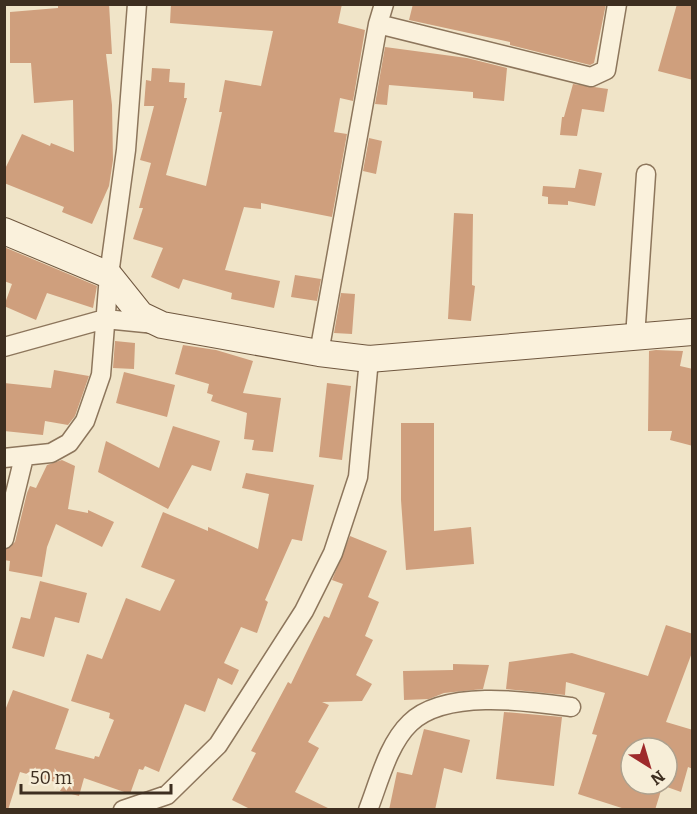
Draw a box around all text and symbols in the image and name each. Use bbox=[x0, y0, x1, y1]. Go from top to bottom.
north arrow bbox=[619, 736, 679, 796]
scale bar bbox=[21, 757, 171, 795]
text: N bbox=[647, 766, 668, 789]
text: 50 m bbox=[30, 767, 72, 789]

